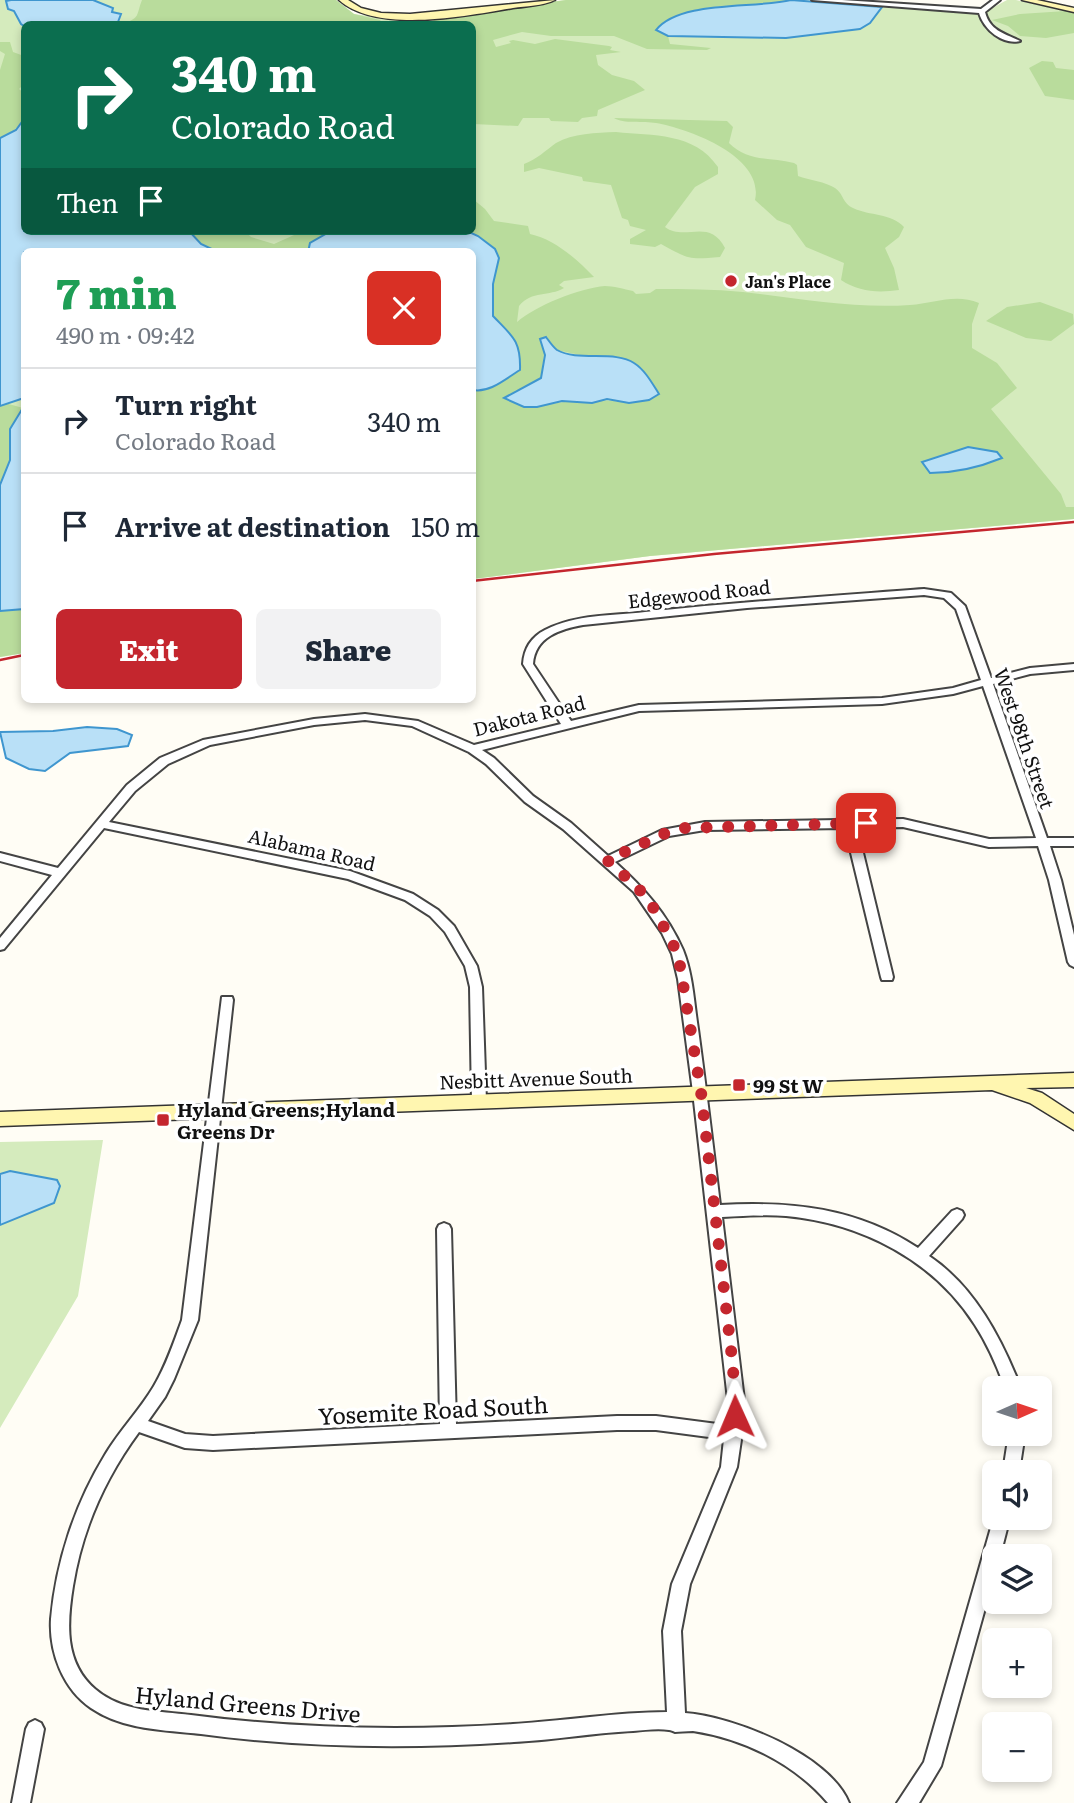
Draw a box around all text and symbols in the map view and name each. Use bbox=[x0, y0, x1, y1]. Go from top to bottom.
text: 340 m bbox=[171, 34, 317, 107]
icon: right bbox=[56, 49, 147, 140]
text: Colorado Road bbox=[171, 101, 395, 149]
text: Then bbox=[56, 182, 118, 221]
icon: arrive bbox=[132, 182, 170, 220]
text: 7 min bbox=[56, 260, 177, 322]
place label: Jan's Place bbox=[745, 269, 831, 293]
button: close bbox=[367, 271, 441, 345]
marker: Jan's Place bbox=[723, 273, 739, 289]
text: 490 m · 09:42 bbox=[56, 317, 195, 351]
text: Turn right bbox=[115, 384, 257, 423]
text: 340 m bbox=[367, 401, 441, 440]
icon: right bbox=[56, 402, 94, 440]
text: Colorado Road bbox=[115, 423, 276, 457]
text: Arrive at destination bbox=[115, 506, 390, 545]
text: 150 m bbox=[411, 506, 480, 545]
icon: arrive bbox=[56, 507, 94, 545]
street label: Edgewood Road bbox=[626, 572, 772, 614]
button: Exit bbox=[56, 609, 242, 689]
button: Share bbox=[256, 609, 441, 689]
street label: West 98th Street bbox=[988, 664, 1062, 813]
street label: Dakota Road bbox=[470, 687, 588, 742]
pin bbox=[836, 793, 896, 853]
icon: arrive bbox=[847, 804, 885, 842]
street label: Alabama Road bbox=[245, 821, 379, 877]
street label: Nesbitt Avenue South bbox=[439, 1061, 633, 1095]
place label: 99 St W bbox=[753, 1071, 823, 1099]
marker: 99 St W bbox=[731, 1077, 747, 1093]
place label: Hyland Greens;Hyland Greens Dr bbox=[177, 1095, 396, 1145]
marker: Hyland Greens;Hyland Greens Dr bbox=[155, 1112, 171, 1128]
north arrow bbox=[982, 1376, 1052, 1446]
map controls bbox=[982, 1376, 1052, 1782]
position arrow bbox=[698, 1379, 772, 1453]
street label: Yosemite Road South bbox=[317, 1386, 549, 1432]
button: sound bbox=[982, 1460, 1052, 1530]
button: layers bbox=[982, 1544, 1052, 1614]
button: + bbox=[982, 1628, 1052, 1698]
street label: Hyland Greens Drive bbox=[134, 1676, 362, 1730]
button: − bbox=[982, 1712, 1052, 1782]

